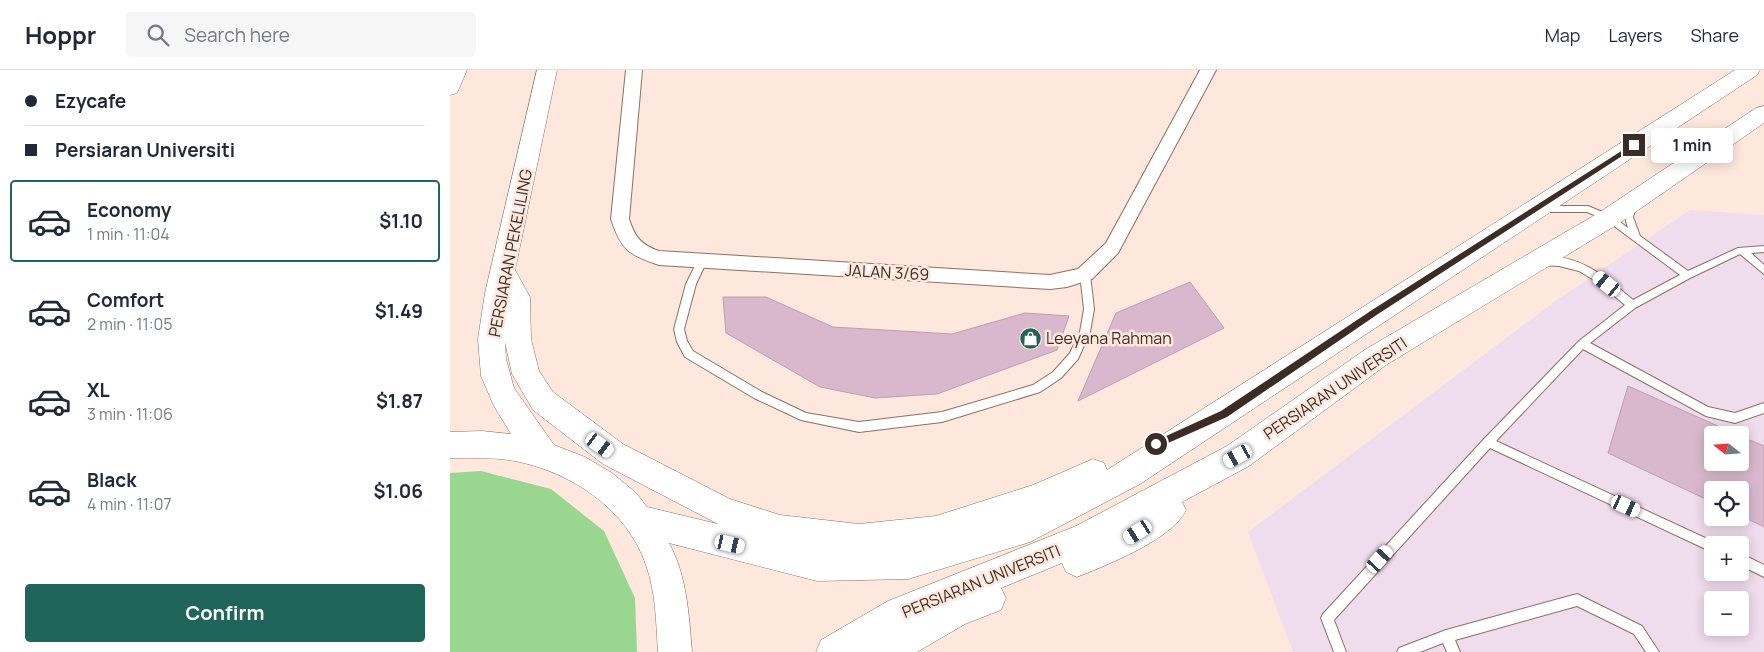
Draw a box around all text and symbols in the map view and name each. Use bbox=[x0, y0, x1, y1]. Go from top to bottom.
search box bbox=[126, 12, 476, 57]
text: Hoppr bbox=[25, 18, 96, 51]
icon: search bbox=[144, 21, 172, 49]
text: Search here bbox=[184, 22, 290, 48]
text: Map bbox=[1545, 23, 1580, 47]
text: Layers bbox=[1608, 23, 1662, 47]
text: Share bbox=[1690, 23, 1739, 47]
text: Ezycafe bbox=[55, 88, 126, 114]
callout: 1 min bbox=[1652, 128, 1734, 162]
route end bbox=[1623, 134, 1645, 156]
text: 1 min bbox=[1672, 134, 1712, 156]
text: Persiaran Universiti bbox=[55, 137, 235, 163]
street label: PERSIARAN PEKELILING bbox=[483, 167, 537, 339]
text: Economy bbox=[87, 197, 171, 223]
icon: car bbox=[27, 199, 72, 244]
text: $1.10 bbox=[379, 208, 423, 234]
text: 1 min · 11:04 bbox=[87, 223, 170, 245]
street label: JALAN 3/69 bbox=[844, 259, 930, 285]
car bbox=[1590, 269, 1623, 299]
text: Comfort bbox=[87, 287, 164, 313]
icon: car bbox=[27, 289, 72, 334]
text: $1.49 bbox=[375, 298, 423, 324]
text: 2 min · 11:05 bbox=[87, 313, 172, 335]
shop icon: Leeyana Rahman bbox=[1018, 326, 1042, 350]
place label: Leeyana Rahman bbox=[1046, 327, 1172, 349]
street label: PERSIARAN UNIVERSITI bbox=[1259, 332, 1411, 444]
text: XL bbox=[87, 377, 110, 403]
icon: car bbox=[27, 379, 72, 424]
text: $1.87 bbox=[376, 388, 423, 414]
text: 3 min · 11:06 bbox=[87, 403, 173, 425]
north arrow bbox=[1704, 426, 1749, 471]
map controls bbox=[1704, 426, 1749, 636]
car bbox=[583, 430, 616, 460]
route start bbox=[1145, 433, 1167, 455]
car bbox=[1221, 442, 1254, 470]
text: Black bbox=[87, 467, 136, 493]
icon: car bbox=[27, 469, 72, 514]
text: $1.06 bbox=[373, 478, 423, 504]
button: locate bbox=[1704, 481, 1749, 526]
text: 4 min · 11:07 bbox=[87, 493, 172, 515]
car bbox=[1609, 493, 1642, 519]
car bbox=[1121, 518, 1154, 546]
car bbox=[713, 533, 746, 555]
button: + bbox=[1704, 536, 1749, 581]
street label: PERSIARAN UNIVERSITI bbox=[899, 539, 1063, 623]
car bbox=[1364, 543, 1395, 575]
button: Confirm bbox=[25, 584, 425, 642]
button: − bbox=[1704, 591, 1749, 636]

